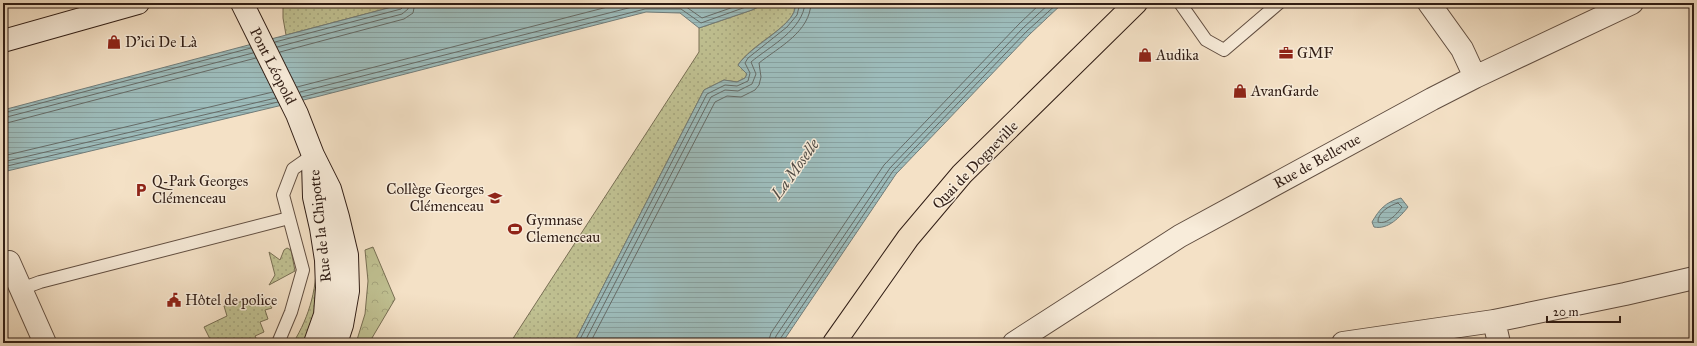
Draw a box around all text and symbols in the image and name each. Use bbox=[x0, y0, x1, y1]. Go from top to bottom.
street label: Pont Léopold bbox=[246, 24, 300, 108]
place label: D'ici De Là bbox=[125, 33, 198, 51]
shop icon: D'ici De Là bbox=[106, 34, 122, 50]
place label: GMF bbox=[1297, 44, 1333, 62]
office icon: GMF bbox=[1278, 45, 1294, 61]
place label: Audika bbox=[1155, 46, 1200, 64]
shop icon: Audika bbox=[1137, 47, 1153, 63]
place label: AvanGarde bbox=[1250, 82, 1319, 100]
shop icon: AvanGarde bbox=[1232, 83, 1248, 99]
street label: Quai de Dogneville bbox=[928, 117, 1022, 213]
street label: Rue de Bellevue bbox=[1270, 130, 1364, 192]
water label: La Moselle bbox=[766, 135, 824, 203]
street label: Rue de la Chipotte bbox=[305, 169, 335, 283]
place label: Q-Park Georges Clémenceau bbox=[152, 172, 248, 207]
place label: Collège Georges Clémenceau bbox=[386, 180, 484, 215]
parking icon: Q-Park Georges Clémenceau bbox=[133, 182, 149, 198]
school or university icon: Collège Georges Clémenceau bbox=[487, 190, 503, 206]
place label: Gymnase Clemenceau bbox=[526, 211, 600, 246]
sports icon: Gymnase Clemenceau bbox=[507, 221, 523, 237]
place label: Hôtel de police bbox=[185, 291, 277, 309]
public building icon: Hôtel de police bbox=[166, 292, 182, 308]
scale bar bbox=[1547, 298, 1620, 324]
text: 20 m bbox=[1553, 305, 1579, 319]

